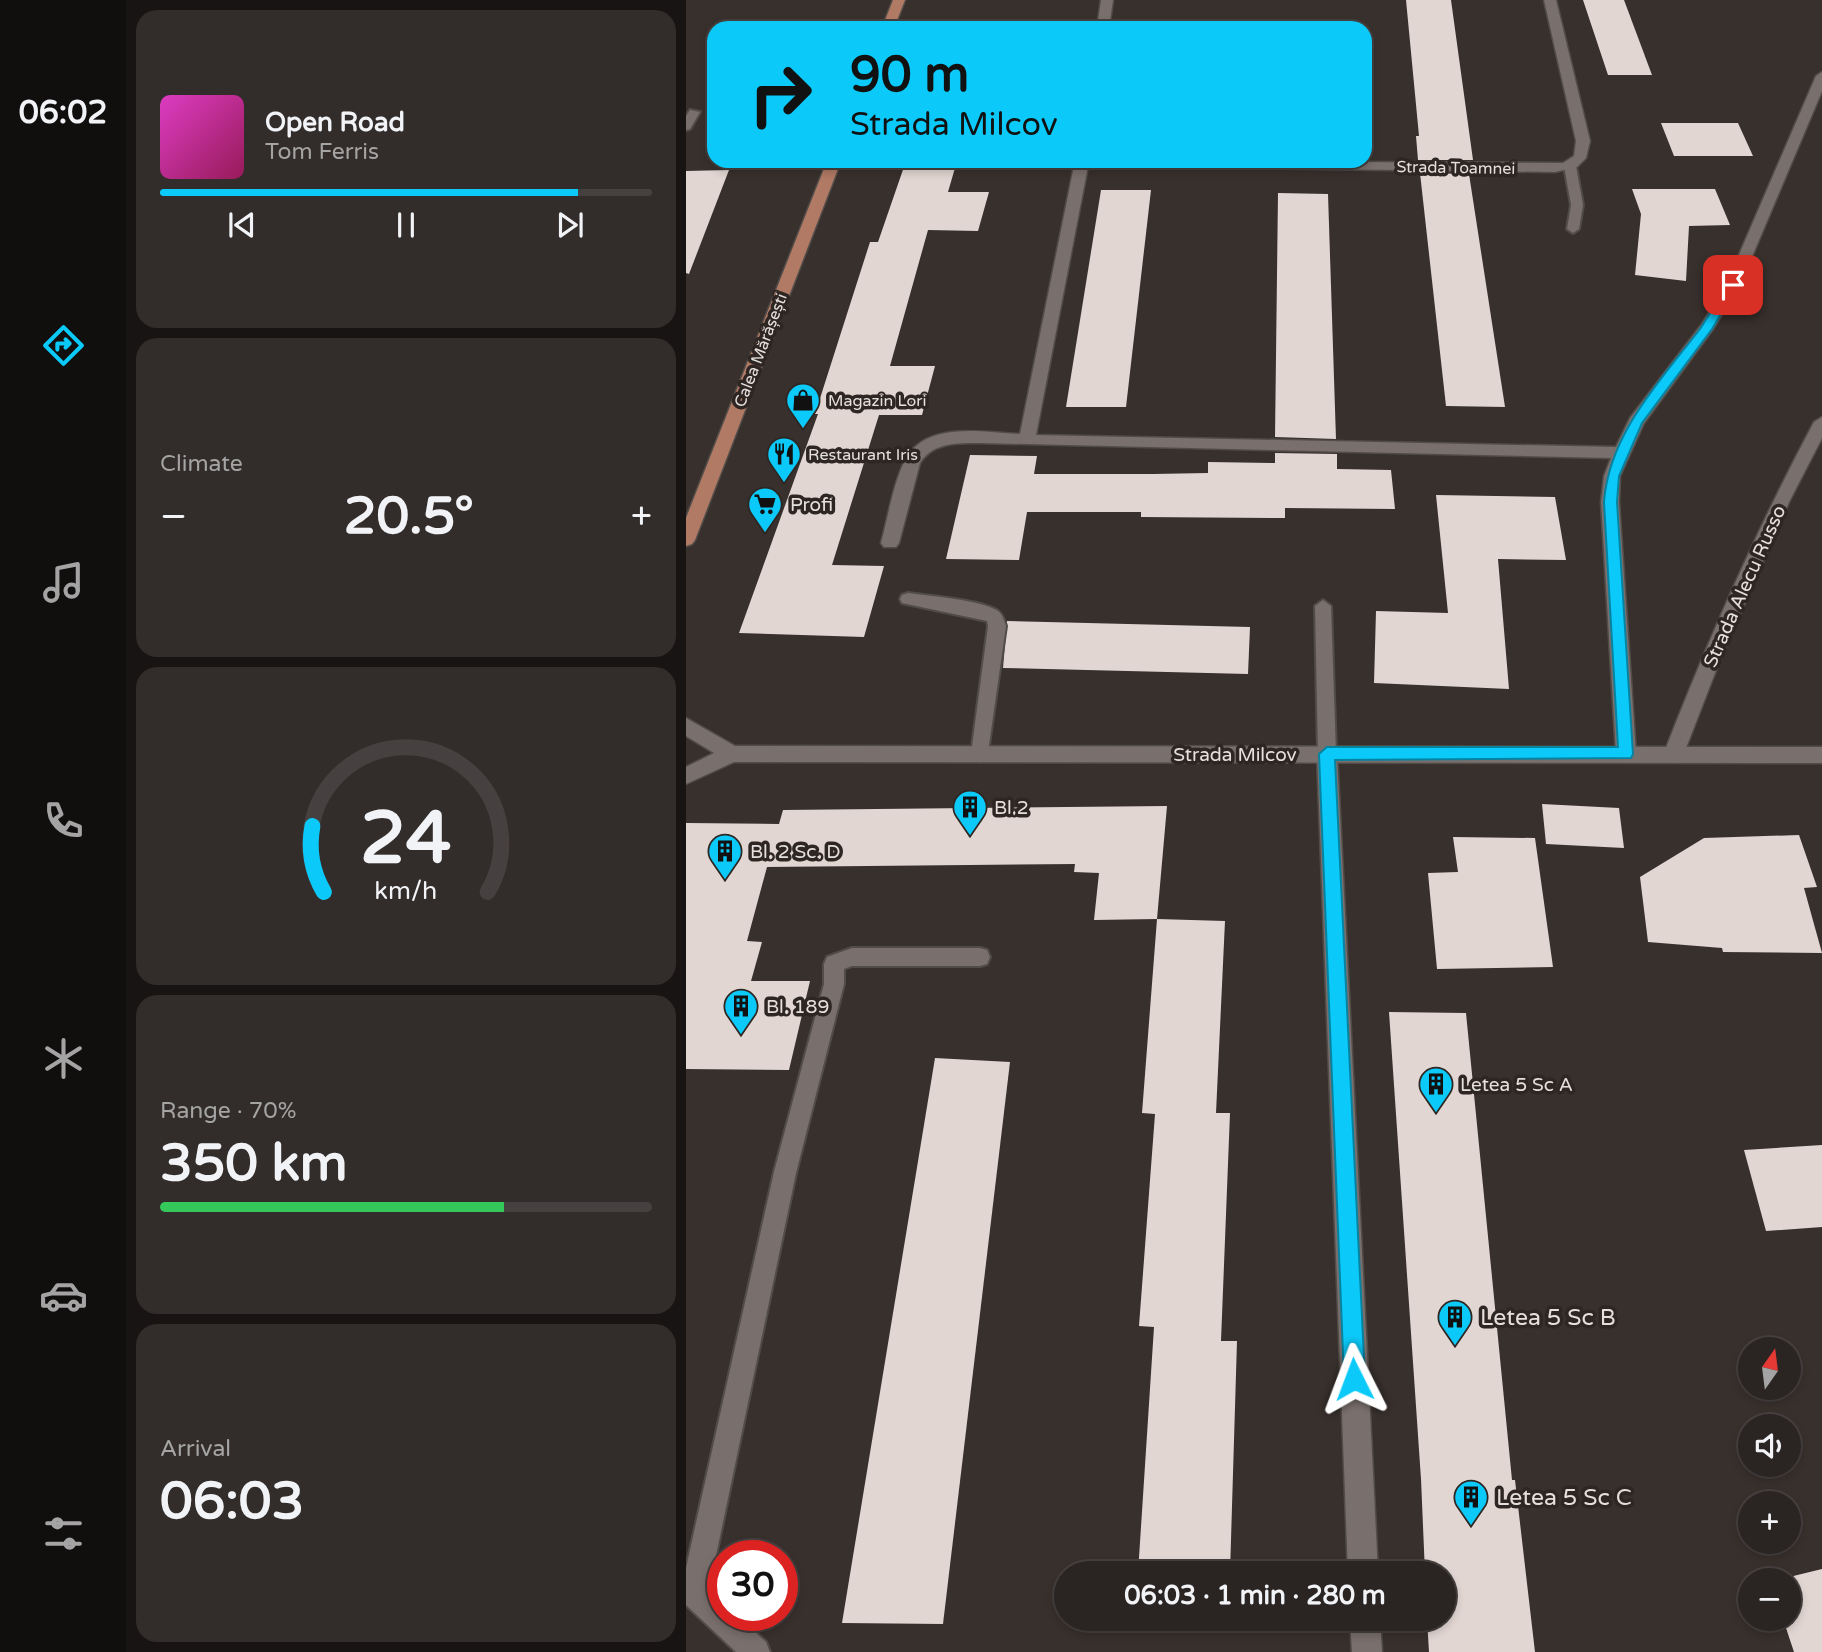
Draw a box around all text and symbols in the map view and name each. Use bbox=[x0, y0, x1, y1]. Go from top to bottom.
text: 90 m bbox=[850, 46, 969, 105]
icon: right bbox=[735, 49, 826, 140]
text: 06:02 bbox=[19, 94, 107, 132]
text: Strada Milcov bbox=[850, 106, 1058, 144]
text: Open Road bbox=[265, 107, 405, 138]
text: Tom Ferris bbox=[265, 138, 379, 166]
street label: Strada Toamnei bbox=[1396, 157, 1516, 179]
icon: previous bbox=[223, 206, 261, 244]
icon: pause bbox=[387, 206, 425, 244]
icon: next bbox=[551, 206, 589, 244]
pin bbox=[1703, 255, 1763, 315]
icon: arrive bbox=[1714, 266, 1752, 304]
street label: Calea Mărășești bbox=[730, 291, 792, 410]
icon: directions bbox=[39, 321, 88, 370]
shop icon: Magazin Lori bbox=[784, 381, 822, 430]
place label: Magazin Lori bbox=[828, 391, 926, 411]
restaurant icon: Restaurant Iris bbox=[765, 435, 803, 484]
place label: Restaurant Iris bbox=[808, 445, 918, 465]
text: Climate bbox=[160, 450, 243, 478]
text: 20.5° bbox=[344, 485, 474, 548]
supermarket icon: Profi bbox=[746, 485, 784, 534]
text: − bbox=[160, 494, 187, 540]
text: + bbox=[631, 494, 652, 540]
place label: Profi bbox=[790, 494, 833, 516]
street label: Strada Alecu Russo bbox=[1699, 502, 1791, 671]
icon: music bbox=[39, 558, 88, 607]
street label: Strada Milcov bbox=[1173, 744, 1297, 766]
building icon: Bl.2 bbox=[951, 788, 989, 837]
text: 24 bbox=[360, 795, 452, 883]
icon: phone bbox=[39, 796, 88, 845]
place label: Bl.2 bbox=[994, 797, 1029, 819]
building icon: Bl. 2 Sc. D bbox=[706, 832, 744, 881]
place label: Bl. 2 Sc. D bbox=[750, 841, 841, 863]
text: km/h bbox=[375, 876, 437, 906]
building icon: Bl. 189 bbox=[722, 987, 760, 1036]
place label: Bl. 189 bbox=[766, 996, 829, 1018]
icon: climate bbox=[39, 1034, 88, 1083]
building icon: Letea 5 Sc A bbox=[1417, 1065, 1455, 1114]
place label: Letea 5 Sc A bbox=[1460, 1074, 1573, 1096]
text: Range · 70% bbox=[160, 1097, 296, 1125]
text: 350 km bbox=[160, 1132, 348, 1195]
icon: car bbox=[39, 1271, 88, 1320]
building icon: Letea 5 Sc B bbox=[1436, 1298, 1474, 1347]
place label: Letea 5 Sc B bbox=[1480, 1304, 1616, 1332]
north arrow bbox=[1738, 1337, 1801, 1400]
map controls bbox=[1738, 1337, 1801, 1631]
position arrow bbox=[1317, 1342, 1391, 1416]
button: sound bbox=[1738, 1414, 1801, 1477]
text: Arrival bbox=[160, 1435, 231, 1463]
text: 06:03 bbox=[160, 1470, 304, 1533]
building icon: Letea 5 Sc C bbox=[1452, 1478, 1490, 1527]
place label: Letea 5 Sc C bbox=[1496, 1484, 1632, 1512]
button: + bbox=[1738, 1491, 1801, 1554]
icon: filters bbox=[39, 1509, 88, 1558]
speed limit sign: 30 bbox=[707, 1540, 798, 1631]
button: − bbox=[1738, 1568, 1801, 1631]
text: 06:03 · 1 min · 280 m bbox=[1124, 1580, 1386, 1611]

